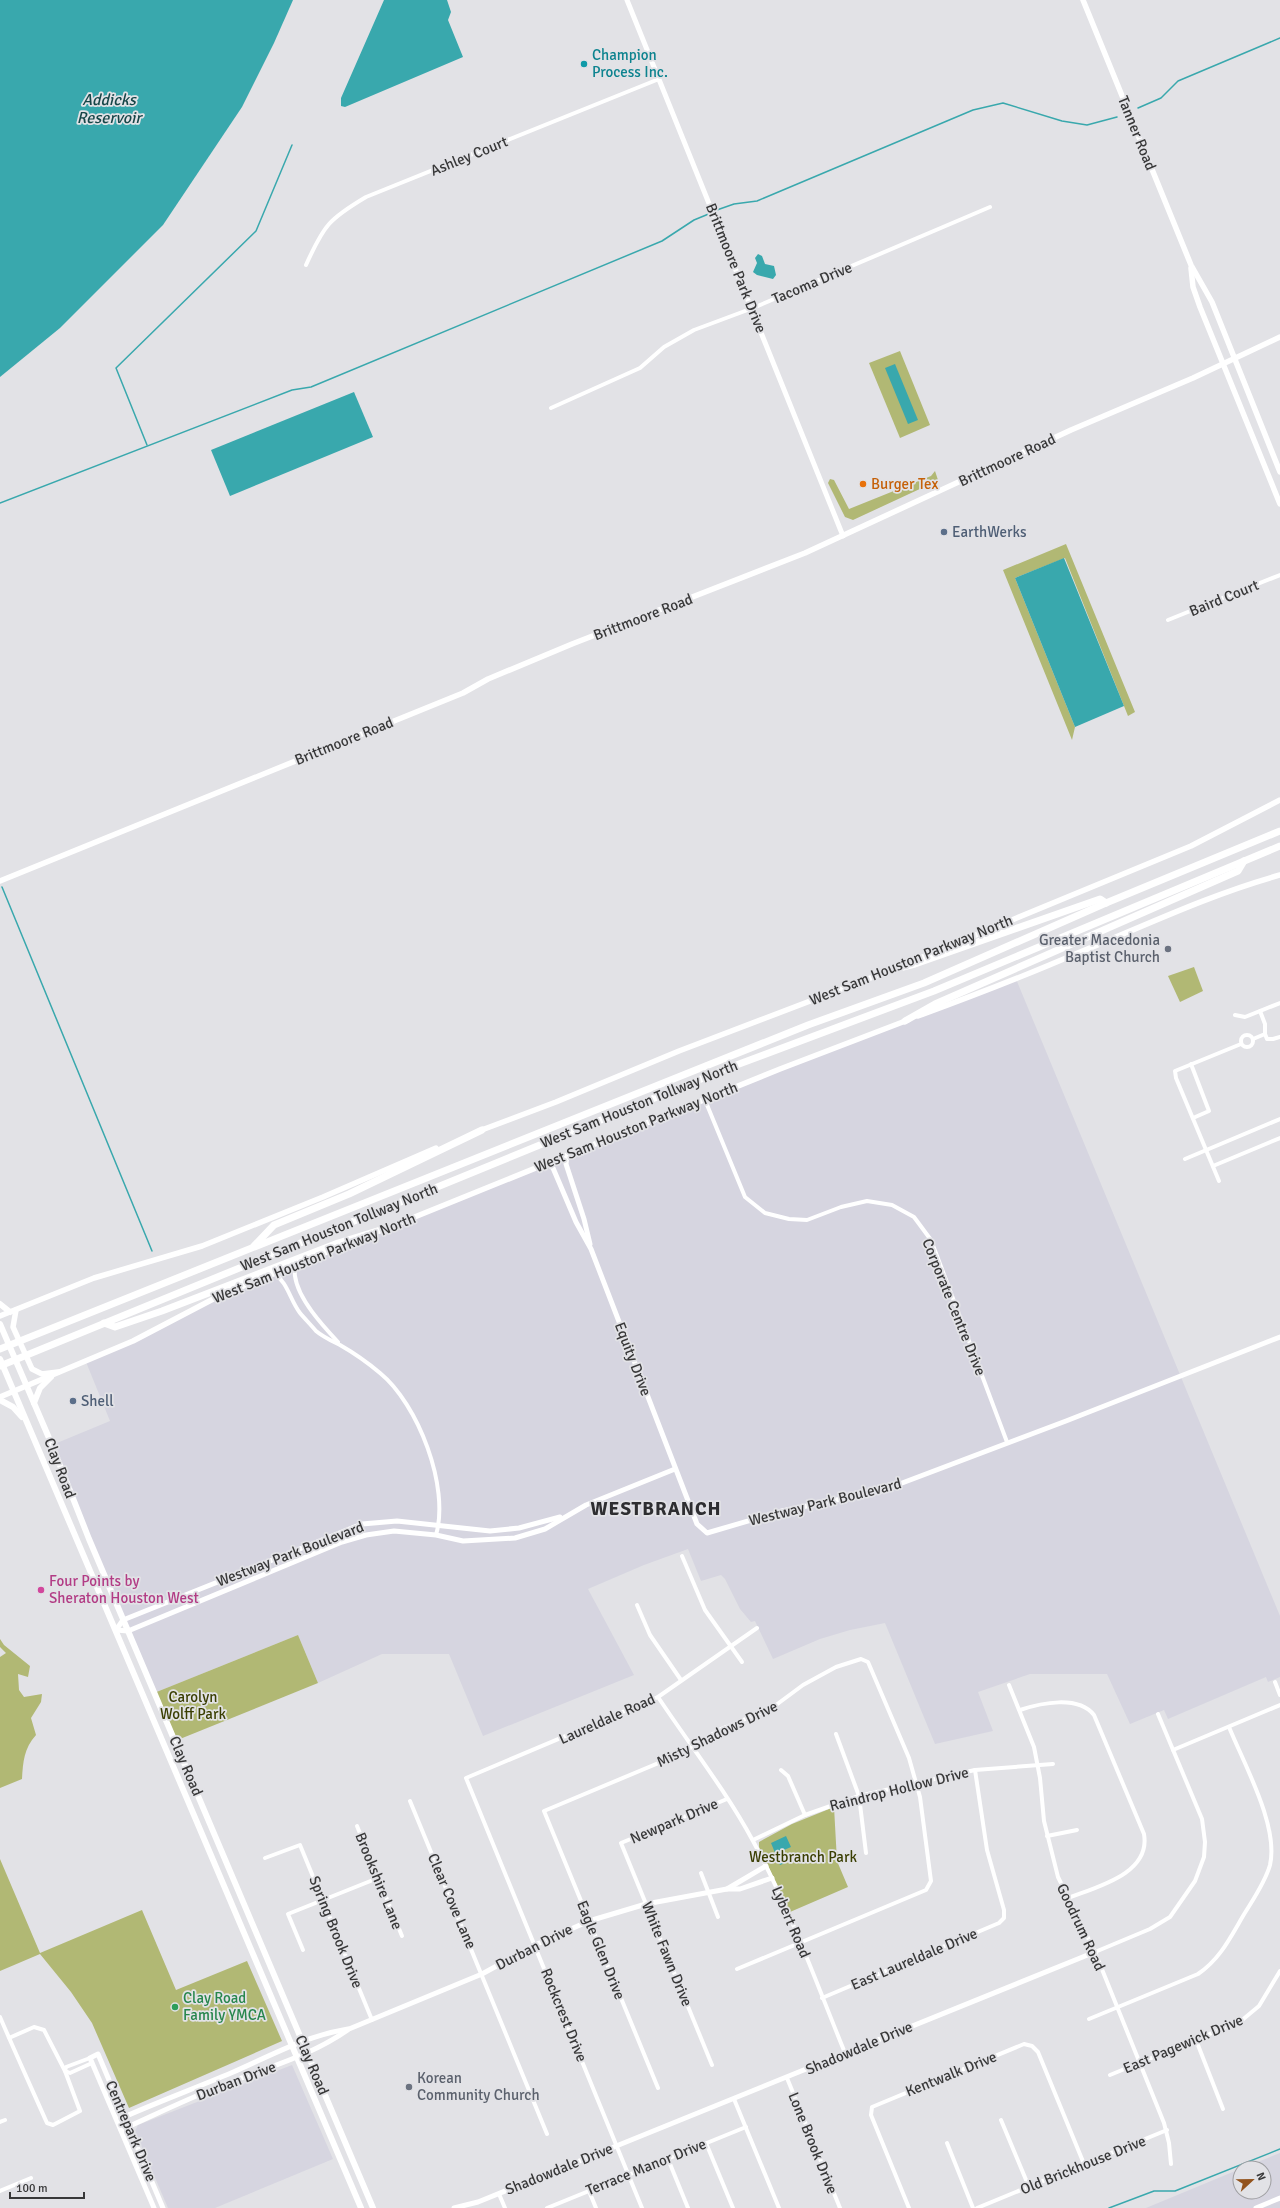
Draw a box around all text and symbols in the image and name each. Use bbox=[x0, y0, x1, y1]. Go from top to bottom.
place label: Champion Process Inc. bbox=[592, 46, 668, 81]
marker: Champion Process Inc. bbox=[579, 59, 589, 69]
water label: Addicks Reservoir bbox=[77, 90, 143, 128]
street label: Tanner Road bbox=[1114, 93, 1160, 173]
street label: Ashley Court bbox=[428, 132, 510, 180]
street label: Brittmoore Park Drive bbox=[702, 200, 770, 336]
street label: Tacoma Drive bbox=[769, 258, 855, 308]
street label: Brittmoore Road bbox=[956, 430, 1058, 490]
place label: Burger Tex bbox=[871, 475, 939, 493]
marker: Burger Tex bbox=[858, 479, 868, 489]
place label: EarthWerks bbox=[952, 523, 1027, 541]
marker: EarthWerks bbox=[939, 527, 949, 537]
street label: Baird Court bbox=[1187, 576, 1261, 620]
street label: Brittmoore Road bbox=[591, 590, 695, 644]
street label: Brittmoore Road bbox=[292, 713, 396, 769]
street label: West Sam Houston Parkway North bbox=[807, 911, 1015, 1009]
place label: Greater Macedonia Baptist Church bbox=[1039, 931, 1160, 966]
marker: Greater Macedonia Baptist Church bbox=[1163, 944, 1173, 954]
street label: West Sam Houston Tollway North bbox=[538, 1056, 740, 1152]
street label: West Sam Houston Parkway North bbox=[532, 1078, 740, 1176]
street label: West Sam Houston Tollway North bbox=[238, 1179, 440, 1275]
street label: West Sam Houston Parkway North bbox=[210, 1209, 418, 1307]
street label: Corporate Centre Drive bbox=[918, 1236, 990, 1378]
street label: Equity Drive bbox=[611, 1320, 655, 1398]
place label: Shell bbox=[81, 1392, 114, 1410]
marker: Shell bbox=[68, 1396, 78, 1406]
street label: Clay Road bbox=[40, 1435, 80, 1501]
street label: Westway Park Boulevard bbox=[747, 1474, 903, 1530]
district label: WESTBRANCH bbox=[590, 1497, 722, 1521]
street label: Westway Park Boulevard bbox=[214, 1518, 366, 1590]
place label: Four Points by Sheraton Houston West bbox=[49, 1572, 199, 1607]
marker: Four Points by Sheraton Houston West bbox=[36, 1585, 46, 1595]
park label: Carolyn Wolff Park bbox=[160, 1688, 226, 1723]
street label: Laureldale Road bbox=[556, 1690, 658, 1748]
street label: Misty Shadows Drive bbox=[654, 1697, 780, 1771]
street label: Clay Road bbox=[165, 1733, 207, 1799]
street label: Raindrop Hollow Drive bbox=[828, 1763, 970, 1815]
street label: Newpark Drive bbox=[627, 1794, 721, 1848]
street label: Brookshire Lane bbox=[351, 1830, 407, 1932]
park label: Westbranch Park bbox=[749, 1848, 857, 1866]
street label: Clear Cove Lane bbox=[424, 1850, 480, 1952]
street label: Spring Brook Drive bbox=[305, 1873, 367, 1991]
street label: Goodrum Road bbox=[1053, 1880, 1109, 1974]
street label: Lybert Road bbox=[768, 1883, 814, 1961]
street label: Eagle Glen Drive bbox=[573, 1898, 629, 2002]
street label: White Fawn Drive bbox=[638, 1899, 696, 2009]
street label: Durban Drive bbox=[492, 1920, 576, 1974]
street label: East Laureldale Drive bbox=[848, 1924, 980, 1994]
street label: Rockcrest Drive bbox=[537, 1966, 591, 2064]
place label: Clay Road Family YMCA bbox=[183, 1989, 266, 2024]
marker: Clay Road Family YMCA bbox=[170, 2002, 180, 2012]
street label: East Pagewick Drive bbox=[1120, 2011, 1246, 2077]
street label: Shadowdale Drive bbox=[803, 2017, 915, 2079]
street label: Clay Road bbox=[291, 2032, 333, 2098]
street label: Kentwalk Drive bbox=[903, 2048, 999, 2100]
street label: Durban Drive bbox=[194, 2058, 278, 2104]
place label: Korean Community Church bbox=[417, 2069, 540, 2104]
street label: Centrepark Drive bbox=[102, 2078, 160, 2184]
marker: Korean Community Church bbox=[404, 2082, 414, 2092]
street label: Lone Brook Drive bbox=[784, 2089, 842, 2197]
street label: Old Brickhouse Drive bbox=[1018, 2132, 1148, 2198]
street label: Terrace Manor Drive bbox=[583, 2135, 709, 2199]
street label: Shadowdale Drive bbox=[502, 2139, 616, 2199]
north arrow bbox=[1232, 2160, 1272, 2200]
text: N bbox=[1253, 2170, 1268, 2182]
scale bar bbox=[10, 2174, 84, 2200]
text: 100 m bbox=[16, 2181, 48, 2196]

